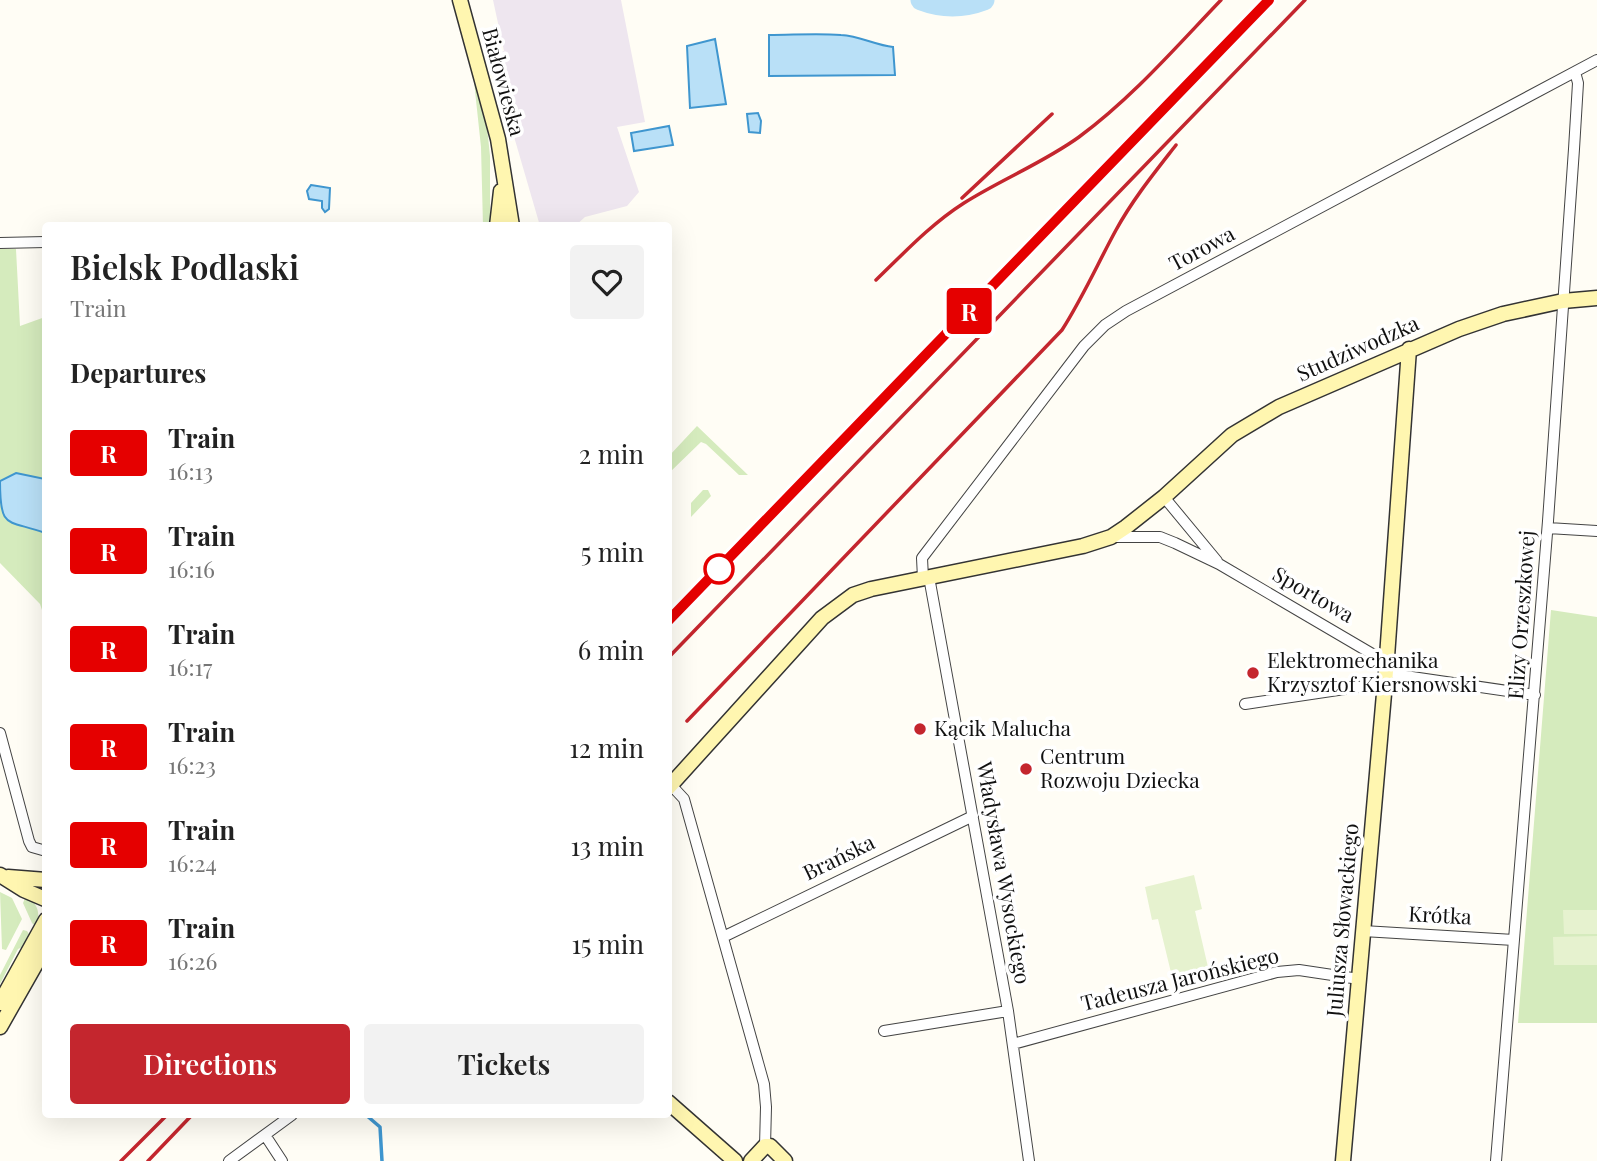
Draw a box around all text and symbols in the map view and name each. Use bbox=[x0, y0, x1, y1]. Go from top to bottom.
street label: Białowieska bbox=[477, 24, 533, 139]
street label: Torowa bbox=[1163, 218, 1239, 276]
text: Bielsk Podlaski bbox=[70, 244, 299, 288]
button: heart bbox=[570, 245, 644, 319]
line badge: R bbox=[946, 288, 992, 334]
text: Train bbox=[70, 292, 126, 323]
text: R bbox=[961, 295, 977, 327]
street label: Studziwodzka bbox=[1292, 308, 1423, 387]
text: Departures bbox=[70, 355, 206, 390]
text: Train bbox=[168, 420, 235, 455]
text: 2 min bbox=[579, 436, 644, 471]
text: R bbox=[100, 437, 117, 469]
text: 16:13 bbox=[168, 455, 213, 486]
text: Train bbox=[168, 518, 235, 553]
street label: Elizy Orzeszkowej bbox=[1500, 529, 1540, 700]
text: 5 min bbox=[581, 534, 644, 569]
text: R bbox=[100, 535, 117, 567]
text: 16:16 bbox=[168, 553, 215, 584]
unlabelled marker bbox=[704, 554, 734, 584]
street label: Sportowa bbox=[1268, 559, 1360, 628]
text: Train bbox=[168, 616, 235, 651]
text: 6 min bbox=[578, 632, 644, 667]
text: R bbox=[100, 633, 117, 665]
place label: Elektromechanika Krzysztof Kiersnowski bbox=[1267, 645, 1477, 697]
text: 16:17 bbox=[168, 651, 212, 682]
marker: Elektromechanika Krzysztof Kiersnowski bbox=[1245, 665, 1261, 681]
place label: Kącik Malucha bbox=[934, 713, 1072, 741]
text: Train bbox=[168, 714, 235, 749]
marker: Kącik Malucha bbox=[912, 721, 928, 737]
text: 12 min bbox=[569, 730, 644, 765]
text: R bbox=[100, 731, 117, 763]
place label: Centrum Rozwoju Dziecka bbox=[1040, 741, 1200, 793]
text: 16:23 bbox=[168, 749, 216, 780]
street label: Władysława Wysockiego bbox=[971, 758, 1038, 986]
marker: Centrum Rozwoju Dziecka bbox=[1018, 761, 1034, 777]
text: Train bbox=[168, 812, 235, 847]
street label: Juliusza Słowackiego bbox=[1319, 822, 1363, 1019]
street label: Brańska bbox=[798, 827, 879, 886]
text: 13 min bbox=[570, 828, 644, 863]
text: R bbox=[100, 829, 117, 861]
text: 16:24 bbox=[168, 847, 217, 878]
street label: Krótka bbox=[1408, 898, 1473, 930]
text: Train bbox=[168, 910, 235, 945]
text: 15 min bbox=[572, 926, 644, 961]
text: R bbox=[100, 927, 117, 959]
street label: Tadeusza Jarońskiego bbox=[1078, 940, 1281, 1016]
text: 16:26 bbox=[168, 945, 217, 976]
button: Directions bbox=[70, 1024, 350, 1104]
button: Tickets bbox=[364, 1024, 644, 1104]

